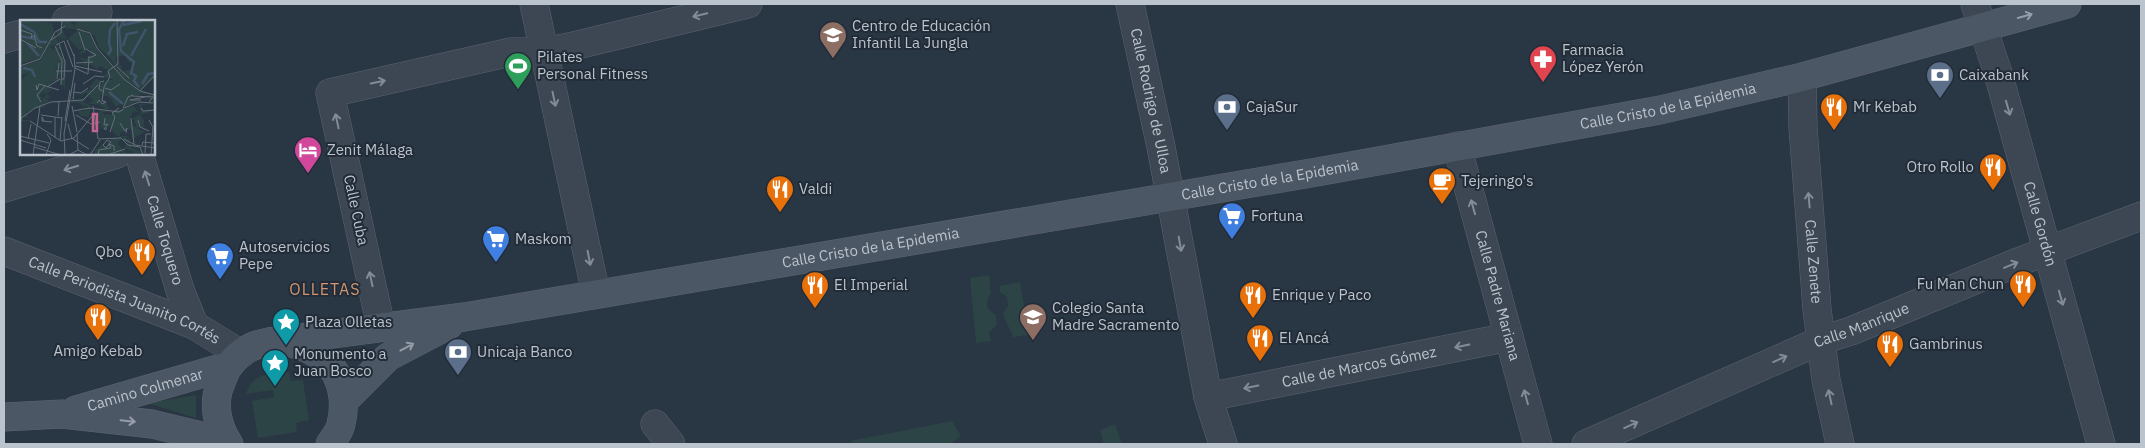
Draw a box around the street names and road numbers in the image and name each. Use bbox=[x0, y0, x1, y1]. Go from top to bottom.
street label: Calle Rodrigo de Ulloa bbox=[1126, 26, 1176, 175]
street label: Calle Cristo de la Epidemia bbox=[1578, 78, 1758, 133]
street label: Calle Cristo de la Epidemia bbox=[1180, 155, 1360, 204]
street label: Calle Cuba bbox=[340, 173, 373, 247]
street label: Calle Gordón bbox=[2020, 179, 2061, 268]
street label: Calle Toquero bbox=[143, 193, 188, 287]
street label: Calle Zenete bbox=[1801, 219, 1827, 304]
street label: Calle Cristo de la Epidemia bbox=[780, 223, 961, 272]
street label: Calle Padre Mariana bbox=[1471, 228, 1525, 363]
street label: Calle Periodista Juanito Cortés bbox=[26, 251, 224, 348]
street label: Calle Manrique bbox=[1810, 298, 1912, 352]
street label: Calle de Marcos Gómez bbox=[1280, 342, 1438, 391]
street label: Camino Colmenar bbox=[85, 364, 206, 415]

